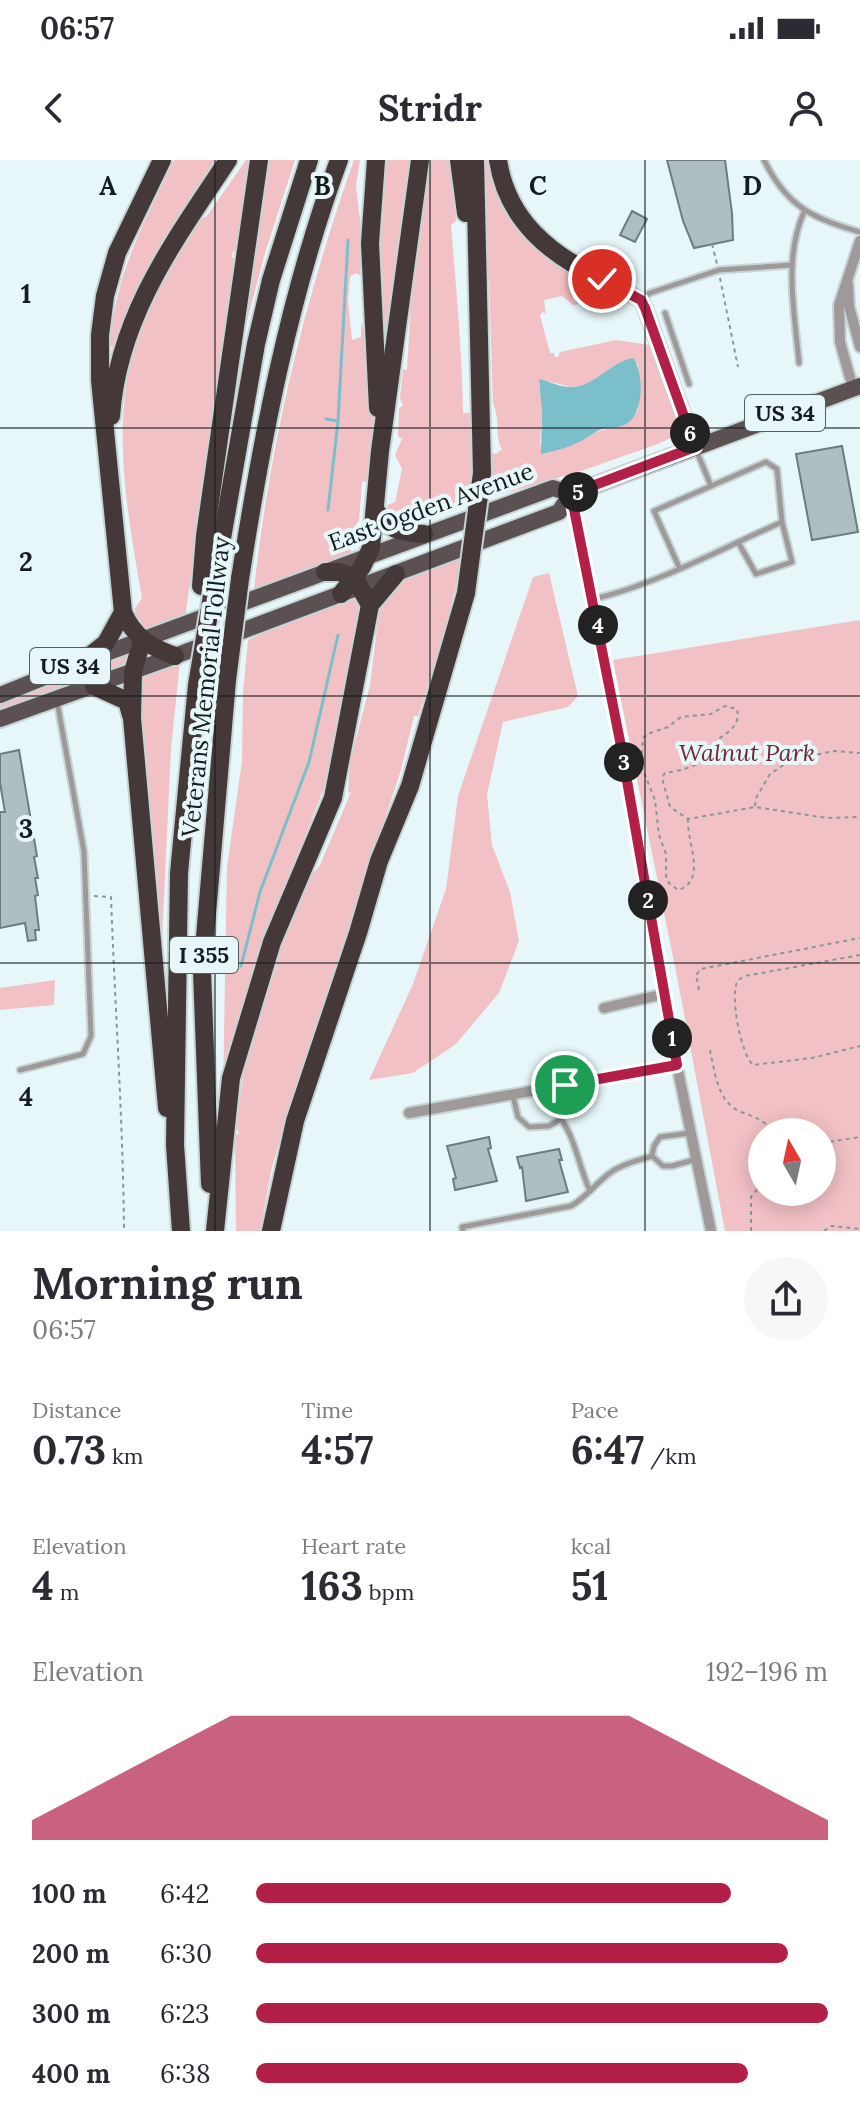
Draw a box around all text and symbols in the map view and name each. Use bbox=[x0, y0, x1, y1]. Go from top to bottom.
text: 06:57 bbox=[40, 9, 114, 47]
text: Stridr bbox=[378, 85, 482, 131]
icon: back bbox=[32, 86, 76, 130]
icon: person bbox=[784, 86, 828, 130]
text: A bbox=[99, 169, 117, 202]
text: B bbox=[313, 169, 331, 202]
text: C bbox=[529, 169, 547, 202]
text: D bbox=[742, 169, 762, 202]
pin bbox=[568, 245, 636, 313]
icon: check bbox=[580, 257, 624, 301]
text: 1 bbox=[21, 277, 31, 310]
road number: US 34 bbox=[745, 395, 825, 431]
pin: 6 bbox=[670, 413, 710, 453]
text: 6 bbox=[684, 419, 696, 447]
street label: East Ogden Avenue bbox=[324, 455, 538, 558]
pin: 5 bbox=[558, 472, 598, 512]
text: 5 bbox=[572, 478, 584, 506]
street label: Veterans Memorial Tollway bbox=[174, 535, 237, 840]
text: 2 bbox=[19, 545, 33, 578]
pin: 4 bbox=[578, 605, 618, 645]
text: 4 bbox=[592, 611, 604, 639]
road number: US 34 bbox=[30, 648, 110, 684]
park label: Walnut Park bbox=[679, 737, 815, 768]
pin: 3 bbox=[604, 742, 644, 782]
text: 3 bbox=[618, 748, 630, 776]
text: 3 bbox=[19, 812, 33, 845]
pin: 2 bbox=[628, 880, 668, 920]
text: 2 bbox=[642, 886, 654, 914]
road number: I 355 bbox=[170, 937, 238, 973]
pin: 1 bbox=[652, 1018, 692, 1058]
text: 1 bbox=[668, 1024, 676, 1052]
pin bbox=[531, 1051, 599, 1119]
icon: arrive bbox=[543, 1063, 587, 1107]
text: 4 bbox=[19, 1080, 33, 1113]
north arrow bbox=[748, 1118, 836, 1206]
map controls bbox=[748, 1118, 836, 1206]
text: Morning run bbox=[32, 1255, 303, 1311]
button: share bbox=[744, 1257, 828, 1341]
text: 06:57 bbox=[32, 1313, 96, 1346]
text: Distance bbox=[32, 1396, 122, 1424]
text: Time bbox=[301, 1396, 353, 1424]
text: Pace bbox=[571, 1396, 619, 1424]
text: 0.73 bbox=[32, 1424, 106, 1475]
text: 4:57 bbox=[301, 1424, 374, 1475]
text: 6:47 bbox=[571, 1424, 644, 1475]
text: km bbox=[106, 1442, 143, 1470]
text: /km bbox=[644, 1442, 697, 1470]
text: Elevation bbox=[32, 1532, 127, 1560]
text: Heart rate bbox=[301, 1532, 406, 1560]
text: kcal bbox=[571, 1532, 611, 1560]
text: 4 bbox=[32, 1560, 54, 1611]
text: 163 bbox=[301, 1560, 363, 1611]
text: 51 bbox=[571, 1560, 609, 1611]
text: m bbox=[54, 1578, 79, 1606]
text: bpm bbox=[363, 1578, 414, 1606]
text: Elevation bbox=[32, 1655, 144, 1688]
text: 192–196 m bbox=[706, 1655, 828, 1688]
text: 100 m bbox=[32, 1877, 106, 1910]
text: 6:42 bbox=[160, 1877, 210, 1910]
text: 200 m bbox=[32, 1937, 110, 1970]
text: 6:30 bbox=[160, 1937, 212, 1970]
text: 300 m bbox=[32, 1997, 110, 2030]
text: 6:23 bbox=[160, 1997, 210, 2030]
text: 400 m bbox=[32, 2057, 110, 2090]
text: 6:38 bbox=[160, 2057, 211, 2090]

